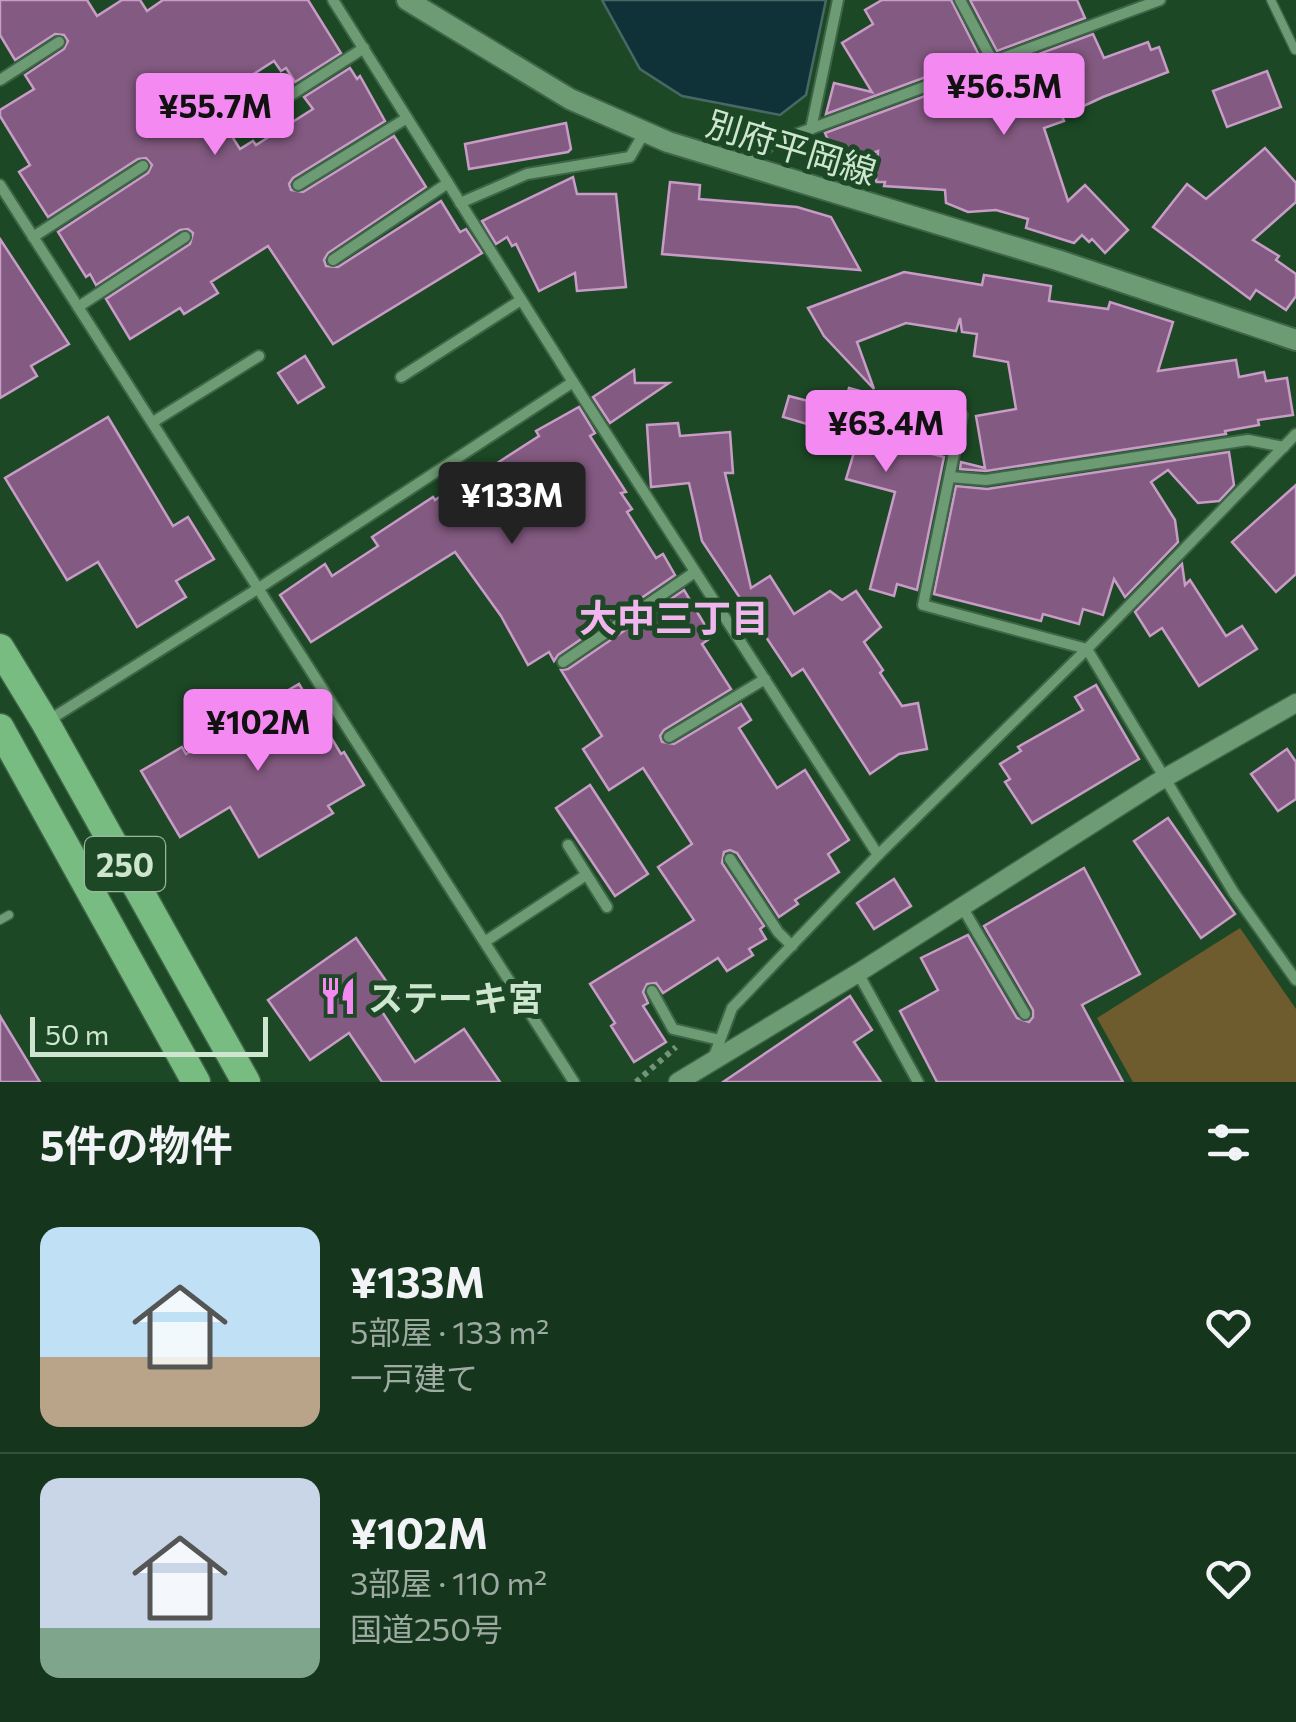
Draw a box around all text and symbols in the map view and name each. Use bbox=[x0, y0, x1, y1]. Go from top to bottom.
pin: ¥56.5M bbox=[923, 53, 1085, 138]
text: ¥56.5M bbox=[946, 65, 1062, 105]
pin: ¥55.7M bbox=[134, 73, 296, 158]
text: ¥55.7M bbox=[158, 85, 272, 125]
street label: 別府平岡線 bbox=[702, 100, 882, 192]
pin: ¥63.4M bbox=[805, 390, 967, 475]
text: ¥63.4M bbox=[828, 402, 944, 442]
pin: ¥133M bbox=[442, 462, 582, 547]
text: ¥133M bbox=[461, 474, 563, 514]
district label: 大中三丁目 bbox=[579, 593, 769, 640]
pin: ¥102M bbox=[188, 689, 328, 774]
text: ¥102M bbox=[205, 701, 311, 741]
road number: 250 bbox=[85, 837, 165, 891]
restaurant icon: ステーキ宮 bbox=[317, 975, 359, 1017]
place label: ステーキ宮 bbox=[368, 975, 543, 1018]
scale bar bbox=[30, 1012, 268, 1056]
text: 50 m bbox=[45, 1017, 109, 1051]
icon: filters bbox=[1201, 1115, 1256, 1170]
text: 5件の物件 bbox=[40, 1118, 233, 1170]
text: ¥133M bbox=[350, 1255, 485, 1307]
icon: home bbox=[120, 1267, 240, 1387]
icon: heart bbox=[1201, 1300, 1256, 1355]
text: 5部屋 · 133 m² bbox=[350, 1311, 549, 1351]
text: 一戸建て bbox=[350, 1357, 478, 1397]
text: ¥102M bbox=[350, 1506, 488, 1558]
icon: home bbox=[120, 1518, 240, 1638]
icon: heart bbox=[1201, 1551, 1256, 1606]
text: 3部屋 · 110 m² bbox=[350, 1562, 547, 1602]
text: 国道250号 bbox=[350, 1608, 503, 1648]

